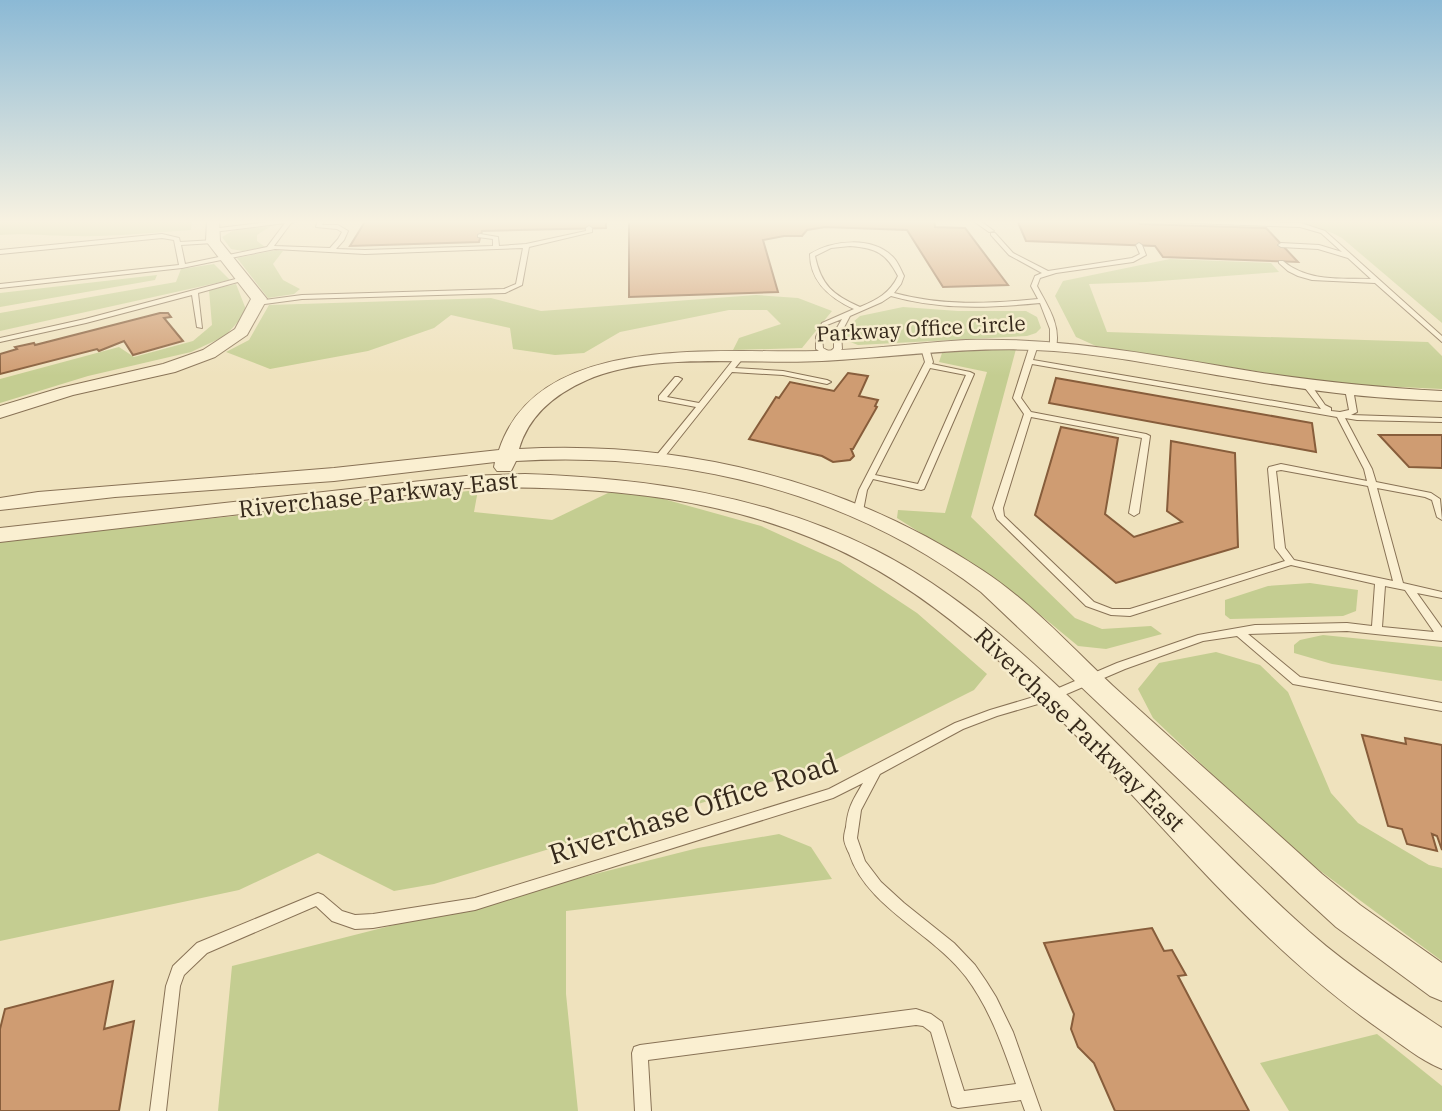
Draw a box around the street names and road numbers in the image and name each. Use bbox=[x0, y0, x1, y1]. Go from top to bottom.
street label: Parkway Office Circle bbox=[816, 309, 1026, 347]
street label: Riverchase Parkway East bbox=[237, 463, 519, 525]
street label: Riverchase Parkway East bbox=[968, 620, 1192, 838]
street label: Riverchase Office Road bbox=[544, 744, 842, 872]

